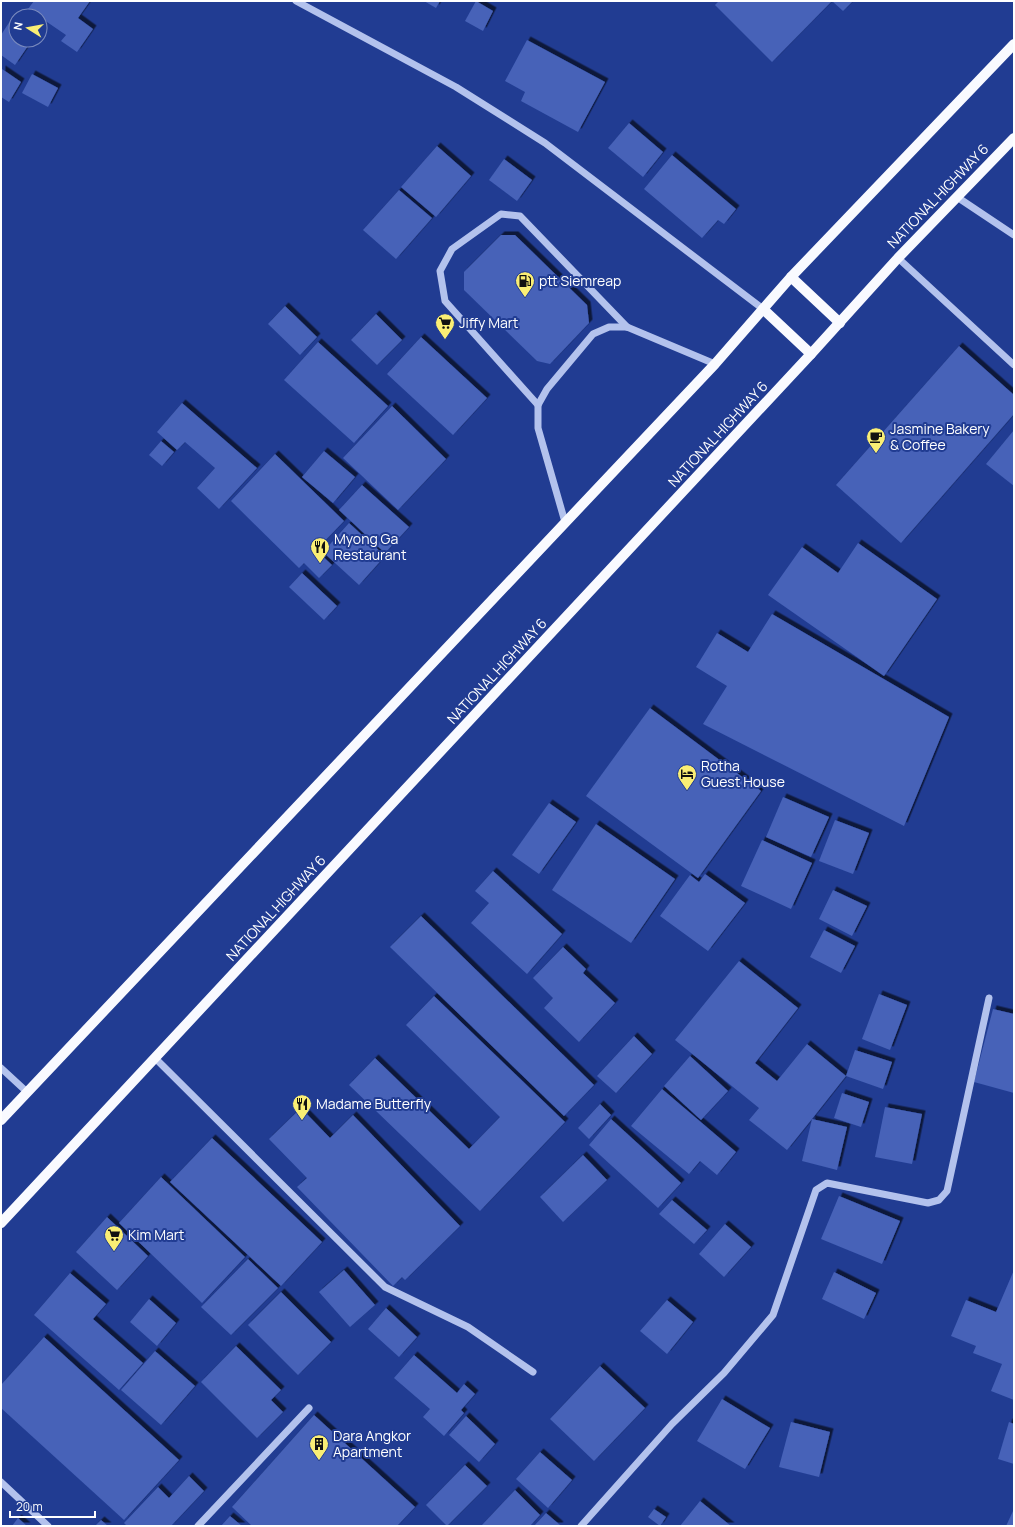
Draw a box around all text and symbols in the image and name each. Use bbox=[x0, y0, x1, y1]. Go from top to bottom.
north arrow bbox=[8, 8, 48, 48]
text: N bbox=[10, 21, 26, 31]
street label: NATIONAL HIGHWAY 6 bbox=[883, 139, 992, 252]
fuel station icon: ptt Siemreap bbox=[514, 270, 536, 298]
place label: ptt Siemreap bbox=[539, 271, 621, 290]
supermarket icon: Jiffy Mart bbox=[434, 312, 456, 340]
place label: Jiffy Mart bbox=[459, 313, 519, 332]
street label: NATIONAL HIGHWAY 6 bbox=[664, 377, 772, 491]
place label: Jasmine Bakery & Coffee bbox=[890, 419, 990, 454]
cafe icon: Jasmine Bakery & Coffee bbox=[865, 426, 887, 454]
place label: Myong Ga Restaurant bbox=[334, 529, 407, 564]
restaurant icon: Myong Ga Restaurant bbox=[309, 536, 331, 564]
street label: NATIONAL HIGHWAY 6 bbox=[443, 614, 551, 728]
place label: Rotha Guest House bbox=[701, 756, 785, 791]
hotel icon: Rotha Guest House bbox=[676, 763, 698, 791]
street label: NATIONAL HIGHWAY 6 bbox=[222, 851, 330, 965]
restaurant icon: Madame Butterfly bbox=[291, 1093, 313, 1121]
place label: Madame Butterfly bbox=[316, 1094, 432, 1113]
supermarket icon: Kim Mart bbox=[103, 1224, 125, 1252]
place label: Kim Mart bbox=[128, 1225, 185, 1244]
place label: Dara Angkor Apartment bbox=[333, 1426, 411, 1461]
building icon: Dara Angkor Apartment bbox=[308, 1433, 330, 1461]
scale bar bbox=[10, 1493, 95, 1519]
text: 20 m bbox=[16, 1498, 43, 1515]

